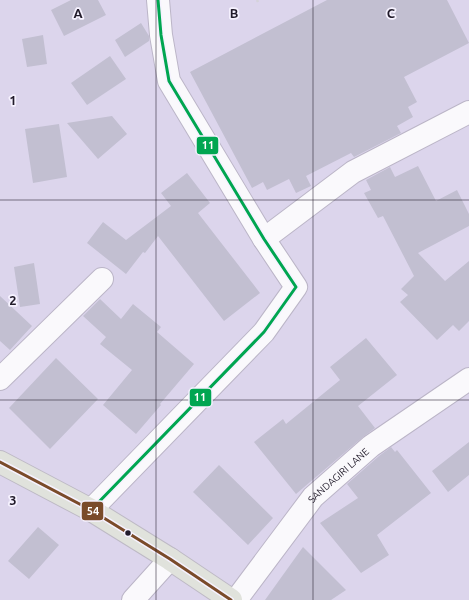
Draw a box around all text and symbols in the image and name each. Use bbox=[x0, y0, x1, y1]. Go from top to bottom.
text: A bbox=[73, 6, 83, 20]
text: B bbox=[230, 6, 239, 20]
text: C bbox=[387, 6, 396, 20]
text: 1 bbox=[9, 93, 17, 107]
line badge: 11 bbox=[196, 136, 219, 155]
text: 11 bbox=[202, 139, 214, 151]
text: 2 bbox=[9, 293, 17, 307]
line badge: 11 bbox=[189, 388, 212, 407]
text: 11 bbox=[194, 391, 206, 403]
street label: SANDAGIRI LANE bbox=[306, 445, 371, 505]
text: 3 bbox=[9, 493, 17, 507]
line badge: 54 bbox=[81, 501, 104, 521]
text: 54 bbox=[87, 505, 99, 517]
unlabelled marker bbox=[123, 528, 133, 538]

